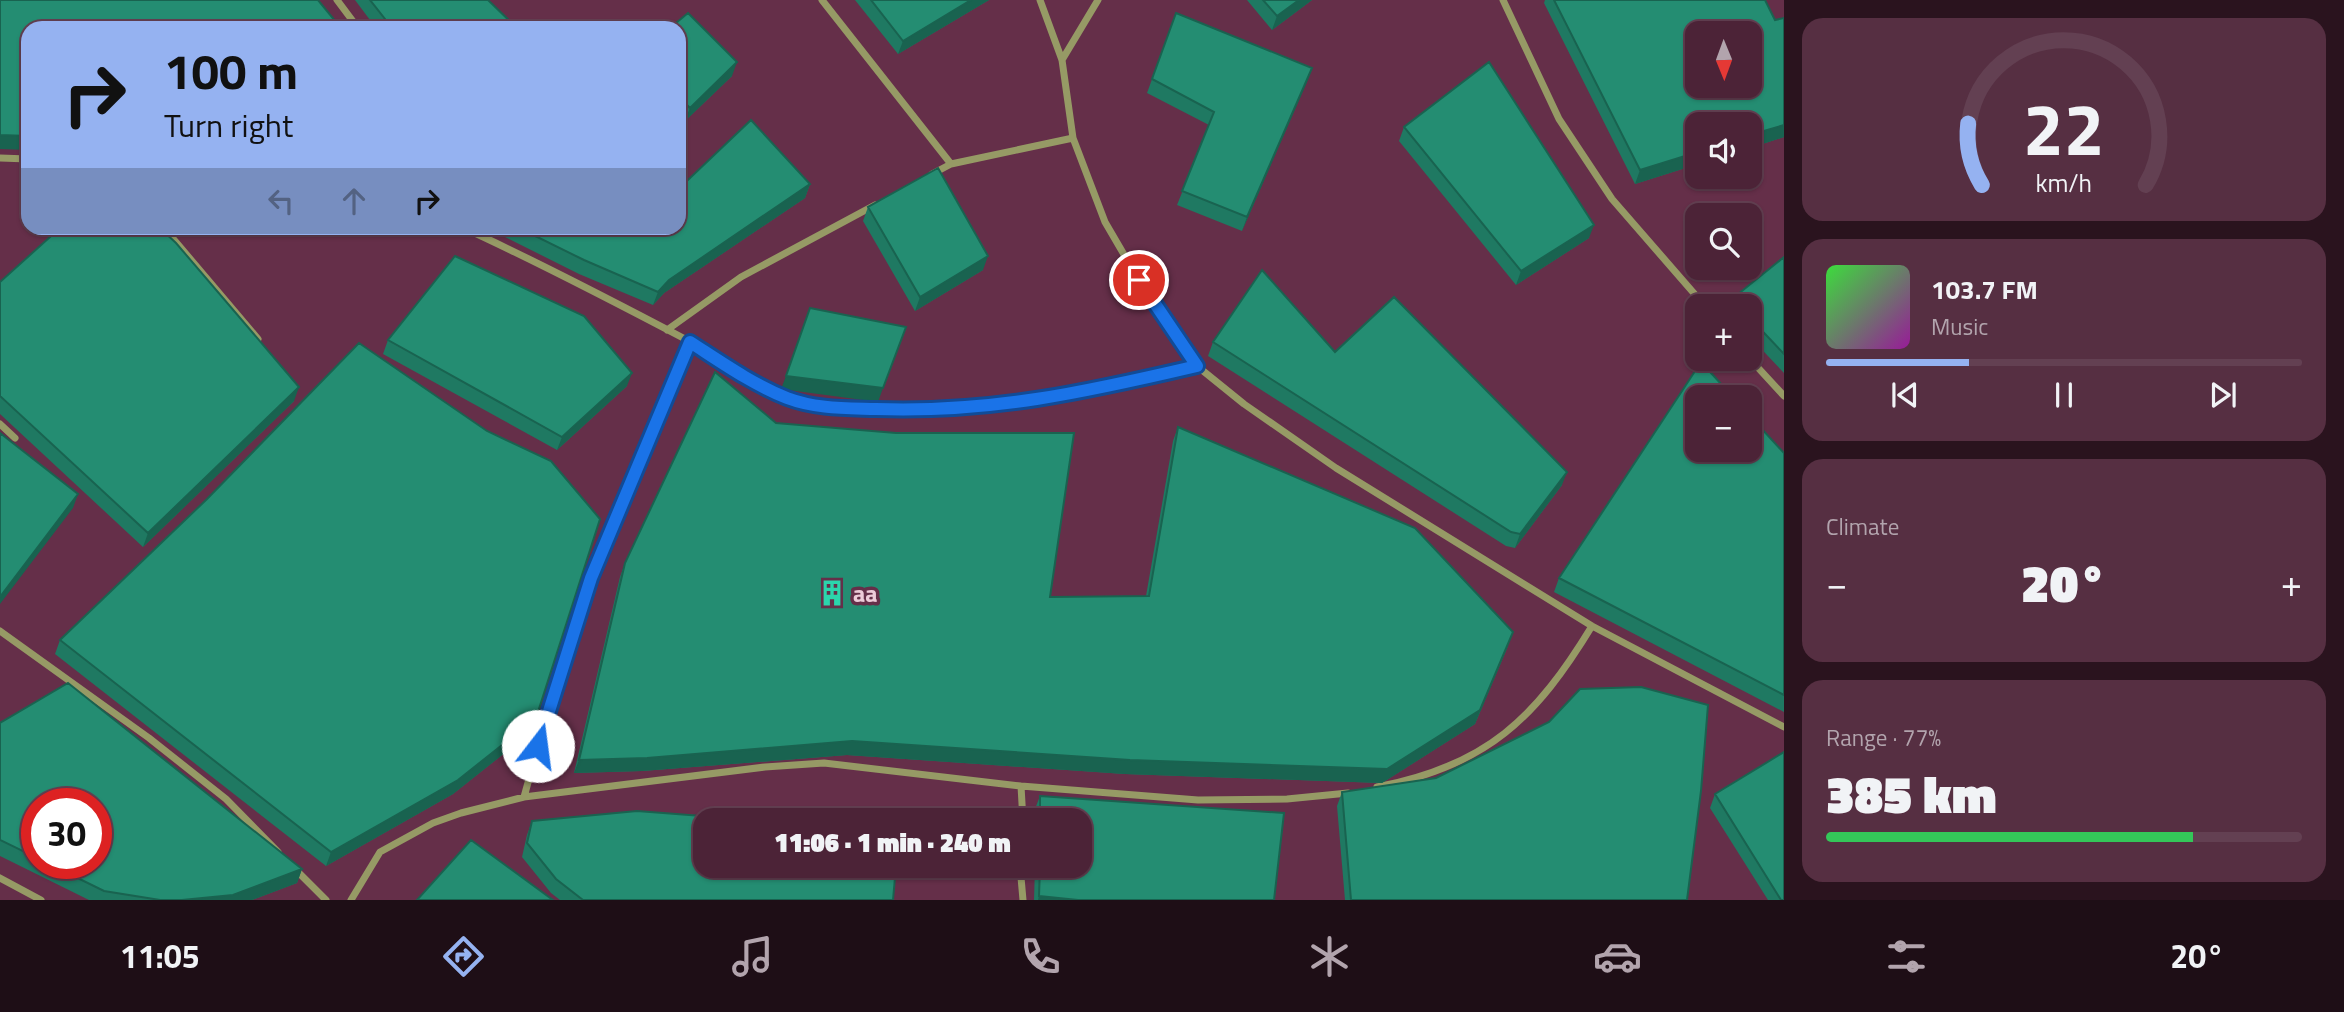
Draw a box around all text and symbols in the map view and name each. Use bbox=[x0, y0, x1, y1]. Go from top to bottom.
north arrow bbox=[1685, 21, 1762, 98]
map controls bbox=[1685, 21, 1762, 462]
text: 100 m bbox=[164, 33, 298, 108]
icon: right bbox=[49, 49, 140, 140]
text: 22 bbox=[2023, 74, 2105, 184]
text: Turn right bbox=[164, 101, 293, 149]
button: sound bbox=[1685, 112, 1762, 189]
text: km/h bbox=[2036, 164, 2092, 202]
icon: left bbox=[262, 182, 300, 220]
icon: ahead bbox=[335, 182, 373, 220]
icon: right bbox=[408, 182, 446, 220]
button: search bbox=[1685, 203, 1762, 280]
pin bbox=[1109, 250, 1169, 310]
icon: arrive bbox=[1120, 261, 1158, 299]
text: 103.7 FM bbox=[1931, 270, 2038, 309]
button: + bbox=[1685, 294, 1762, 371]
text: Music bbox=[1931, 309, 1988, 344]
icon: previous bbox=[1886, 376, 1924, 414]
icon: pause bbox=[2045, 376, 2083, 414]
icon: next bbox=[2204, 376, 2242, 414]
button: − bbox=[1685, 385, 1762, 462]
text: Climate bbox=[1826, 509, 1899, 544]
text: 20° bbox=[2021, 543, 2107, 622]
text: − bbox=[1826, 554, 1847, 612]
text: + bbox=[2281, 554, 2302, 612]
place label: aa bbox=[853, 575, 878, 611]
building icon: aa bbox=[817, 578, 847, 608]
position arrow bbox=[501, 709, 575, 783]
text: Range · 77% bbox=[1826, 720, 1941, 755]
text: 385 km bbox=[1826, 754, 1997, 833]
speed limit sign: 30 bbox=[21, 788, 112, 879]
text: 11:06 · 1 min · 240 m bbox=[774, 823, 1011, 862]
text: 11:05 bbox=[120, 932, 200, 980]
icon: directions bbox=[439, 932, 488, 981]
icon: music bbox=[728, 932, 777, 981]
icon: phone bbox=[1016, 932, 1065, 981]
icon: climate bbox=[1305, 932, 1354, 981]
icon: car bbox=[1593, 932, 1642, 981]
icon: filters bbox=[1882, 932, 1931, 981]
text: 20° bbox=[2170, 932, 2224, 980]

